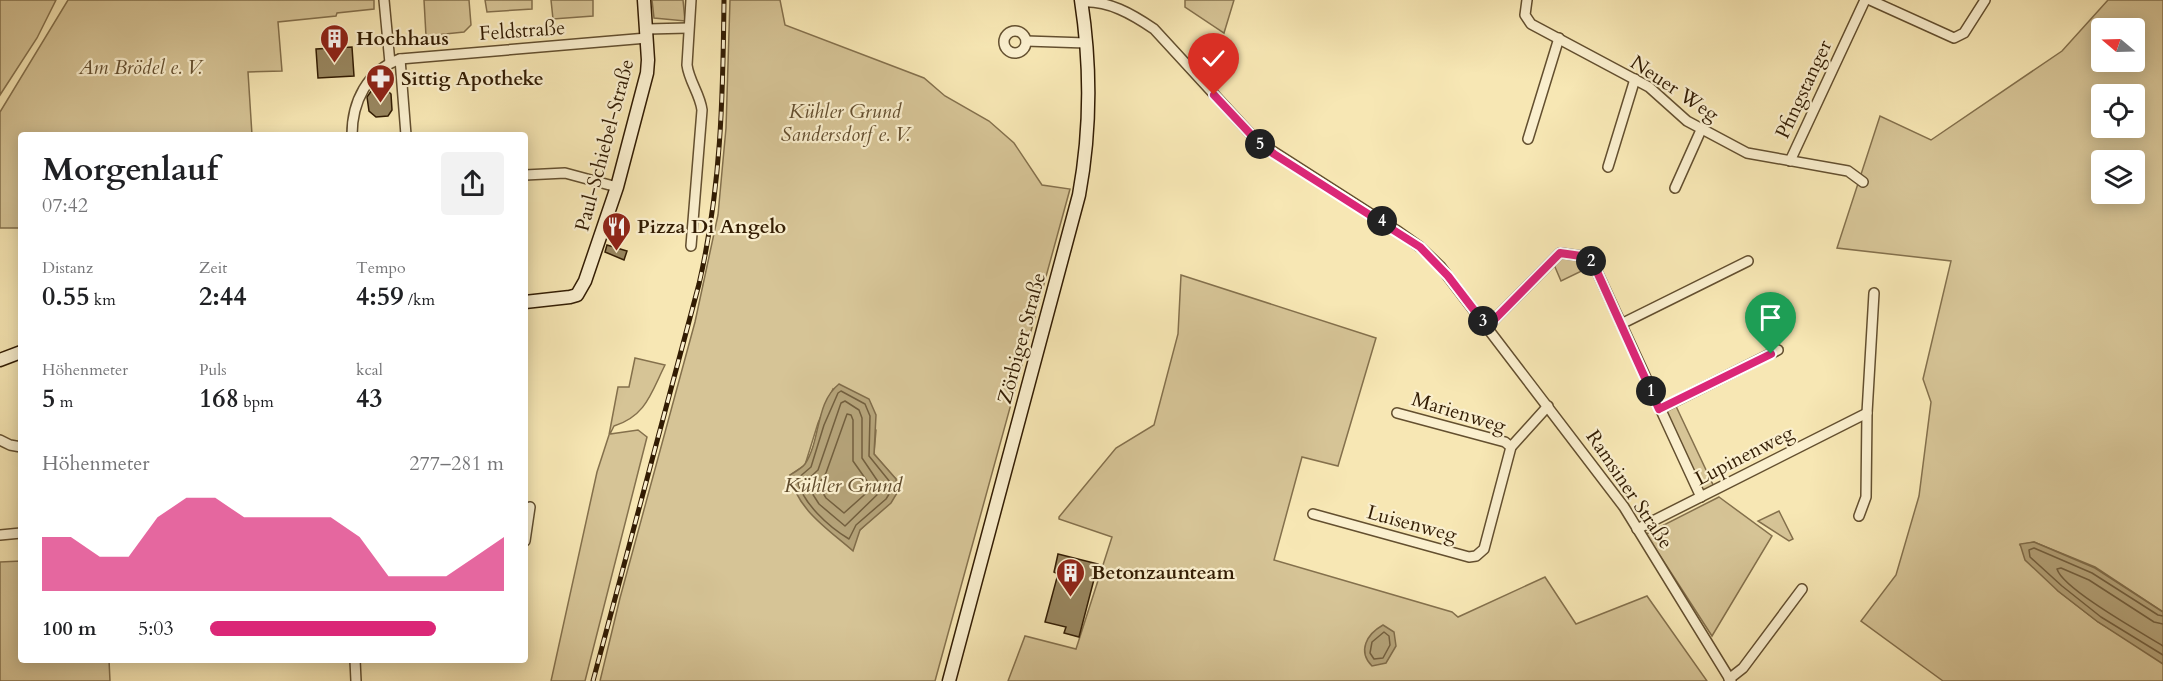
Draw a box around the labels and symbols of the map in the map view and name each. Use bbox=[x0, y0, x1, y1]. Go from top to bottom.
street label: Feldstraße bbox=[478, 14, 566, 47]
north arrow bbox=[2091, 18, 2145, 72]
building icon: Hochhaus bbox=[319, 22, 351, 64]
place label: Hochhaus bbox=[356, 25, 449, 52]
pin bbox=[1188, 33, 1239, 95]
street label: Pfingstanger bbox=[1769, 35, 1838, 143]
street label: Neuer Weg bbox=[1625, 49, 1725, 128]
park label: Am Brödel e. V. bbox=[78, 54, 204, 81]
street label: Paul-Schiebel-Straße bbox=[568, 56, 640, 234]
pharmacy icon: Sittig Apotheke bbox=[364, 62, 396, 104]
place label: Sittig Apotheke bbox=[401, 65, 544, 92]
park label: Kühler Grund Sandersdorf e. V. bbox=[781, 98, 912, 148]
pin: 5 bbox=[1245, 129, 1275, 159]
pin: 4 bbox=[1367, 206, 1397, 236]
restaurant icon: Pizza Di Angelo bbox=[600, 210, 632, 252]
place label: Pizza Di Angelo bbox=[637, 213, 786, 240]
pin: 2 bbox=[1576, 246, 1606, 276]
street label: Zörbiger Straße bbox=[991, 269, 1052, 407]
pin bbox=[1745, 292, 1796, 354]
pin: 3 bbox=[1468, 306, 1498, 336]
pin: 1 bbox=[1636, 376, 1666, 406]
street label: Marienweg bbox=[1408, 385, 1510, 440]
street label: Lupinenweg bbox=[1690, 419, 1799, 492]
street label: Ramsiner Straße bbox=[1580, 424, 1679, 554]
water label: Kühler Grund bbox=[784, 471, 903, 500]
street label: Luisenweg bbox=[1364, 499, 1461, 549]
building icon: Betonzaunteam bbox=[1054, 556, 1086, 598]
place label: Betonzaunteam bbox=[1091, 559, 1235, 586]

